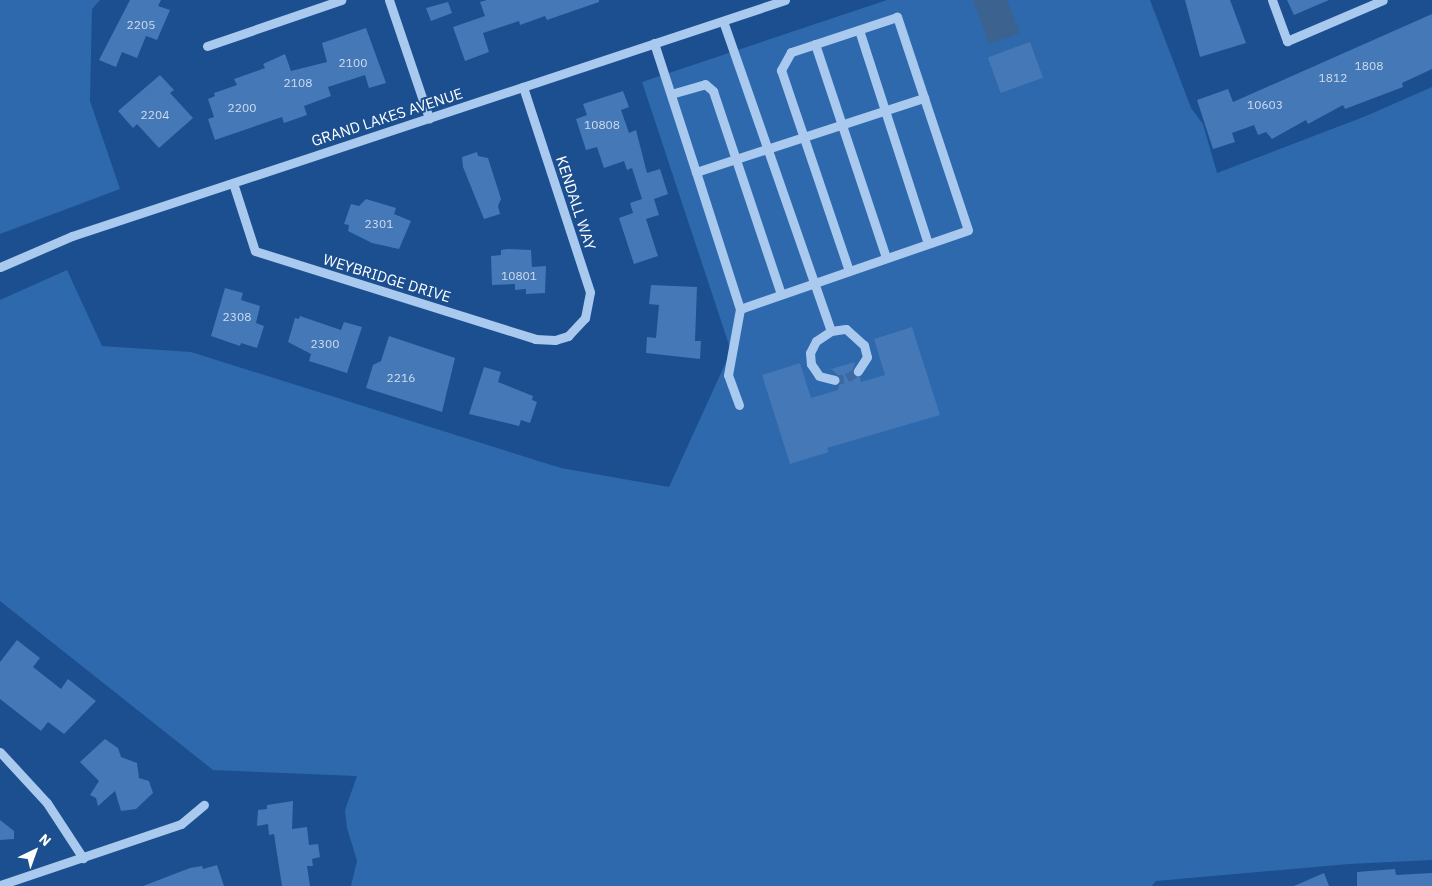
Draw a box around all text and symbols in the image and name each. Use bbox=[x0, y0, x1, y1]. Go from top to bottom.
house number: 2205 bbox=[127, 18, 155, 32]
house number: 2100 bbox=[339, 56, 367, 70]
house number: 1808 bbox=[1355, 59, 1383, 73]
house number: 1812 bbox=[1319, 71, 1347, 85]
house number: 2108 bbox=[284, 76, 312, 90]
street label: GRAND LAKES AVENUE bbox=[309, 84, 465, 150]
house number: 10603 bbox=[1247, 98, 1283, 112]
house number: 2200 bbox=[228, 101, 256, 115]
house number: 2204 bbox=[141, 108, 169, 122]
house number: 10808 bbox=[584, 118, 620, 132]
street label: KENDALL WAY bbox=[552, 154, 600, 252]
house number: 2301 bbox=[365, 217, 393, 231]
street label: WEYBRIDGE DRIVE bbox=[321, 250, 453, 306]
house number: 10801 bbox=[501, 269, 537, 283]
house number: 2308 bbox=[223, 310, 251, 324]
house number: 2300 bbox=[311, 337, 339, 351]
house number: 2216 bbox=[387, 371, 415, 385]
north arrow bbox=[10, 826, 60, 876]
text: N bbox=[35, 830, 55, 850]

